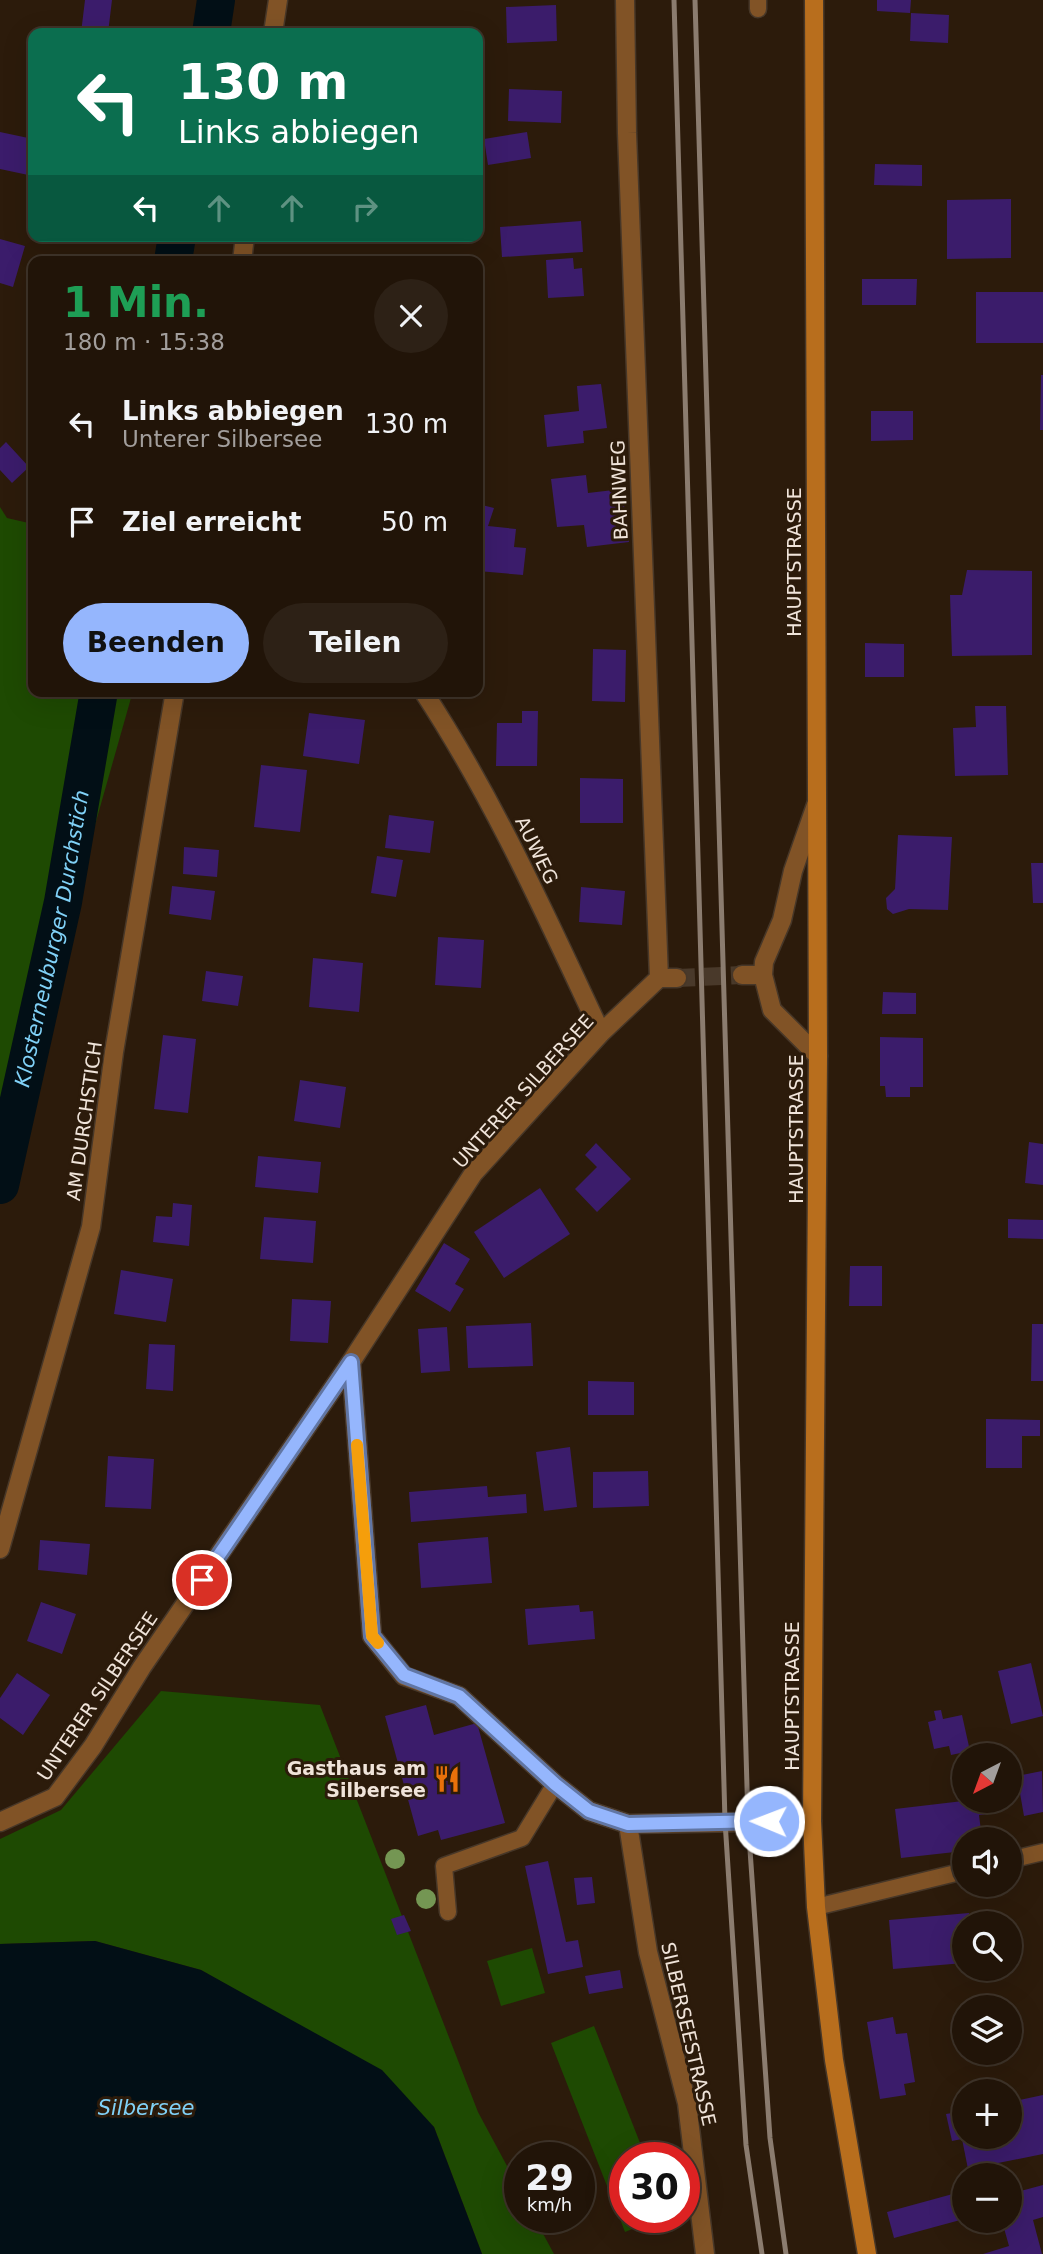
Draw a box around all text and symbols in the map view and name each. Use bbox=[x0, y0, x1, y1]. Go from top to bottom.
text: 130 m bbox=[178, 54, 348, 111]
icon: left bbox=[63, 56, 154, 147]
text: Links abbiegen bbox=[178, 113, 419, 151]
icon: left bbox=[127, 189, 165, 227]
icon: ahead bbox=[200, 189, 238, 227]
icon: ahead bbox=[273, 189, 311, 227]
icon: right bbox=[346, 189, 384, 227]
text: 1 Min. bbox=[63, 278, 209, 327]
button: close bbox=[374, 279, 448, 353]
text: 180 m · 15:38 bbox=[63, 329, 225, 355]
text: Links abbiegen bbox=[122, 396, 344, 426]
icon: left bbox=[63, 405, 101, 443]
text: 130 m bbox=[365, 409, 448, 439]
text: Unterer Silbersee bbox=[122, 426, 322, 452]
street label: BAHNWEG bbox=[606, 440, 632, 540]
street label: HAUPTSTRASSE bbox=[783, 487, 805, 637]
icon: arrive bbox=[63, 503, 101, 541]
text: Ziel erreicht bbox=[122, 507, 302, 537]
text: 50 m bbox=[381, 507, 448, 537]
button: Beenden bbox=[63, 603, 249, 683]
button: Teilen bbox=[263, 603, 448, 683]
water label: Klosterneuburger Durchstich bbox=[10, 788, 94, 1089]
street label: AUWEG bbox=[511, 813, 563, 887]
street label: UNTERER SILBERSEE bbox=[448, 1010, 598, 1172]
street label: AM DURCHSTICH bbox=[62, 1040, 106, 1202]
street label: HAUPTSTRASSE bbox=[785, 1054, 807, 1204]
pin bbox=[172, 1550, 232, 1610]
icon: arrive bbox=[183, 1561, 221, 1599]
street label: UNTERER SILBERSEE bbox=[32, 1607, 162, 1785]
street label: HAUPTSTRASSE bbox=[781, 1621, 803, 1771]
north arrow bbox=[952, 1743, 1022, 1813]
map controls bbox=[952, 1743, 1022, 2233]
place label: Gasthaus am Silbersee bbox=[287, 1757, 426, 1801]
restaurant icon: Gasthaus am Silbersee bbox=[432, 1764, 462, 1794]
position arrow bbox=[732, 1784, 806, 1858]
button: sound bbox=[952, 1827, 1022, 1897]
button: search bbox=[952, 1911, 1022, 1981]
street label: SILBERSEESTRASSE bbox=[657, 1940, 721, 2128]
button: layers bbox=[952, 1995, 1022, 2065]
button: + bbox=[952, 2079, 1022, 2149]
water label: Silbersee bbox=[98, 2096, 194, 2120]
speed limit sign: 30 bbox=[609, 2142, 700, 2233]
text: 29 bbox=[525, 2158, 574, 2198]
button: − bbox=[952, 2163, 1022, 2233]
text: km/h bbox=[527, 2194, 572, 2215]

